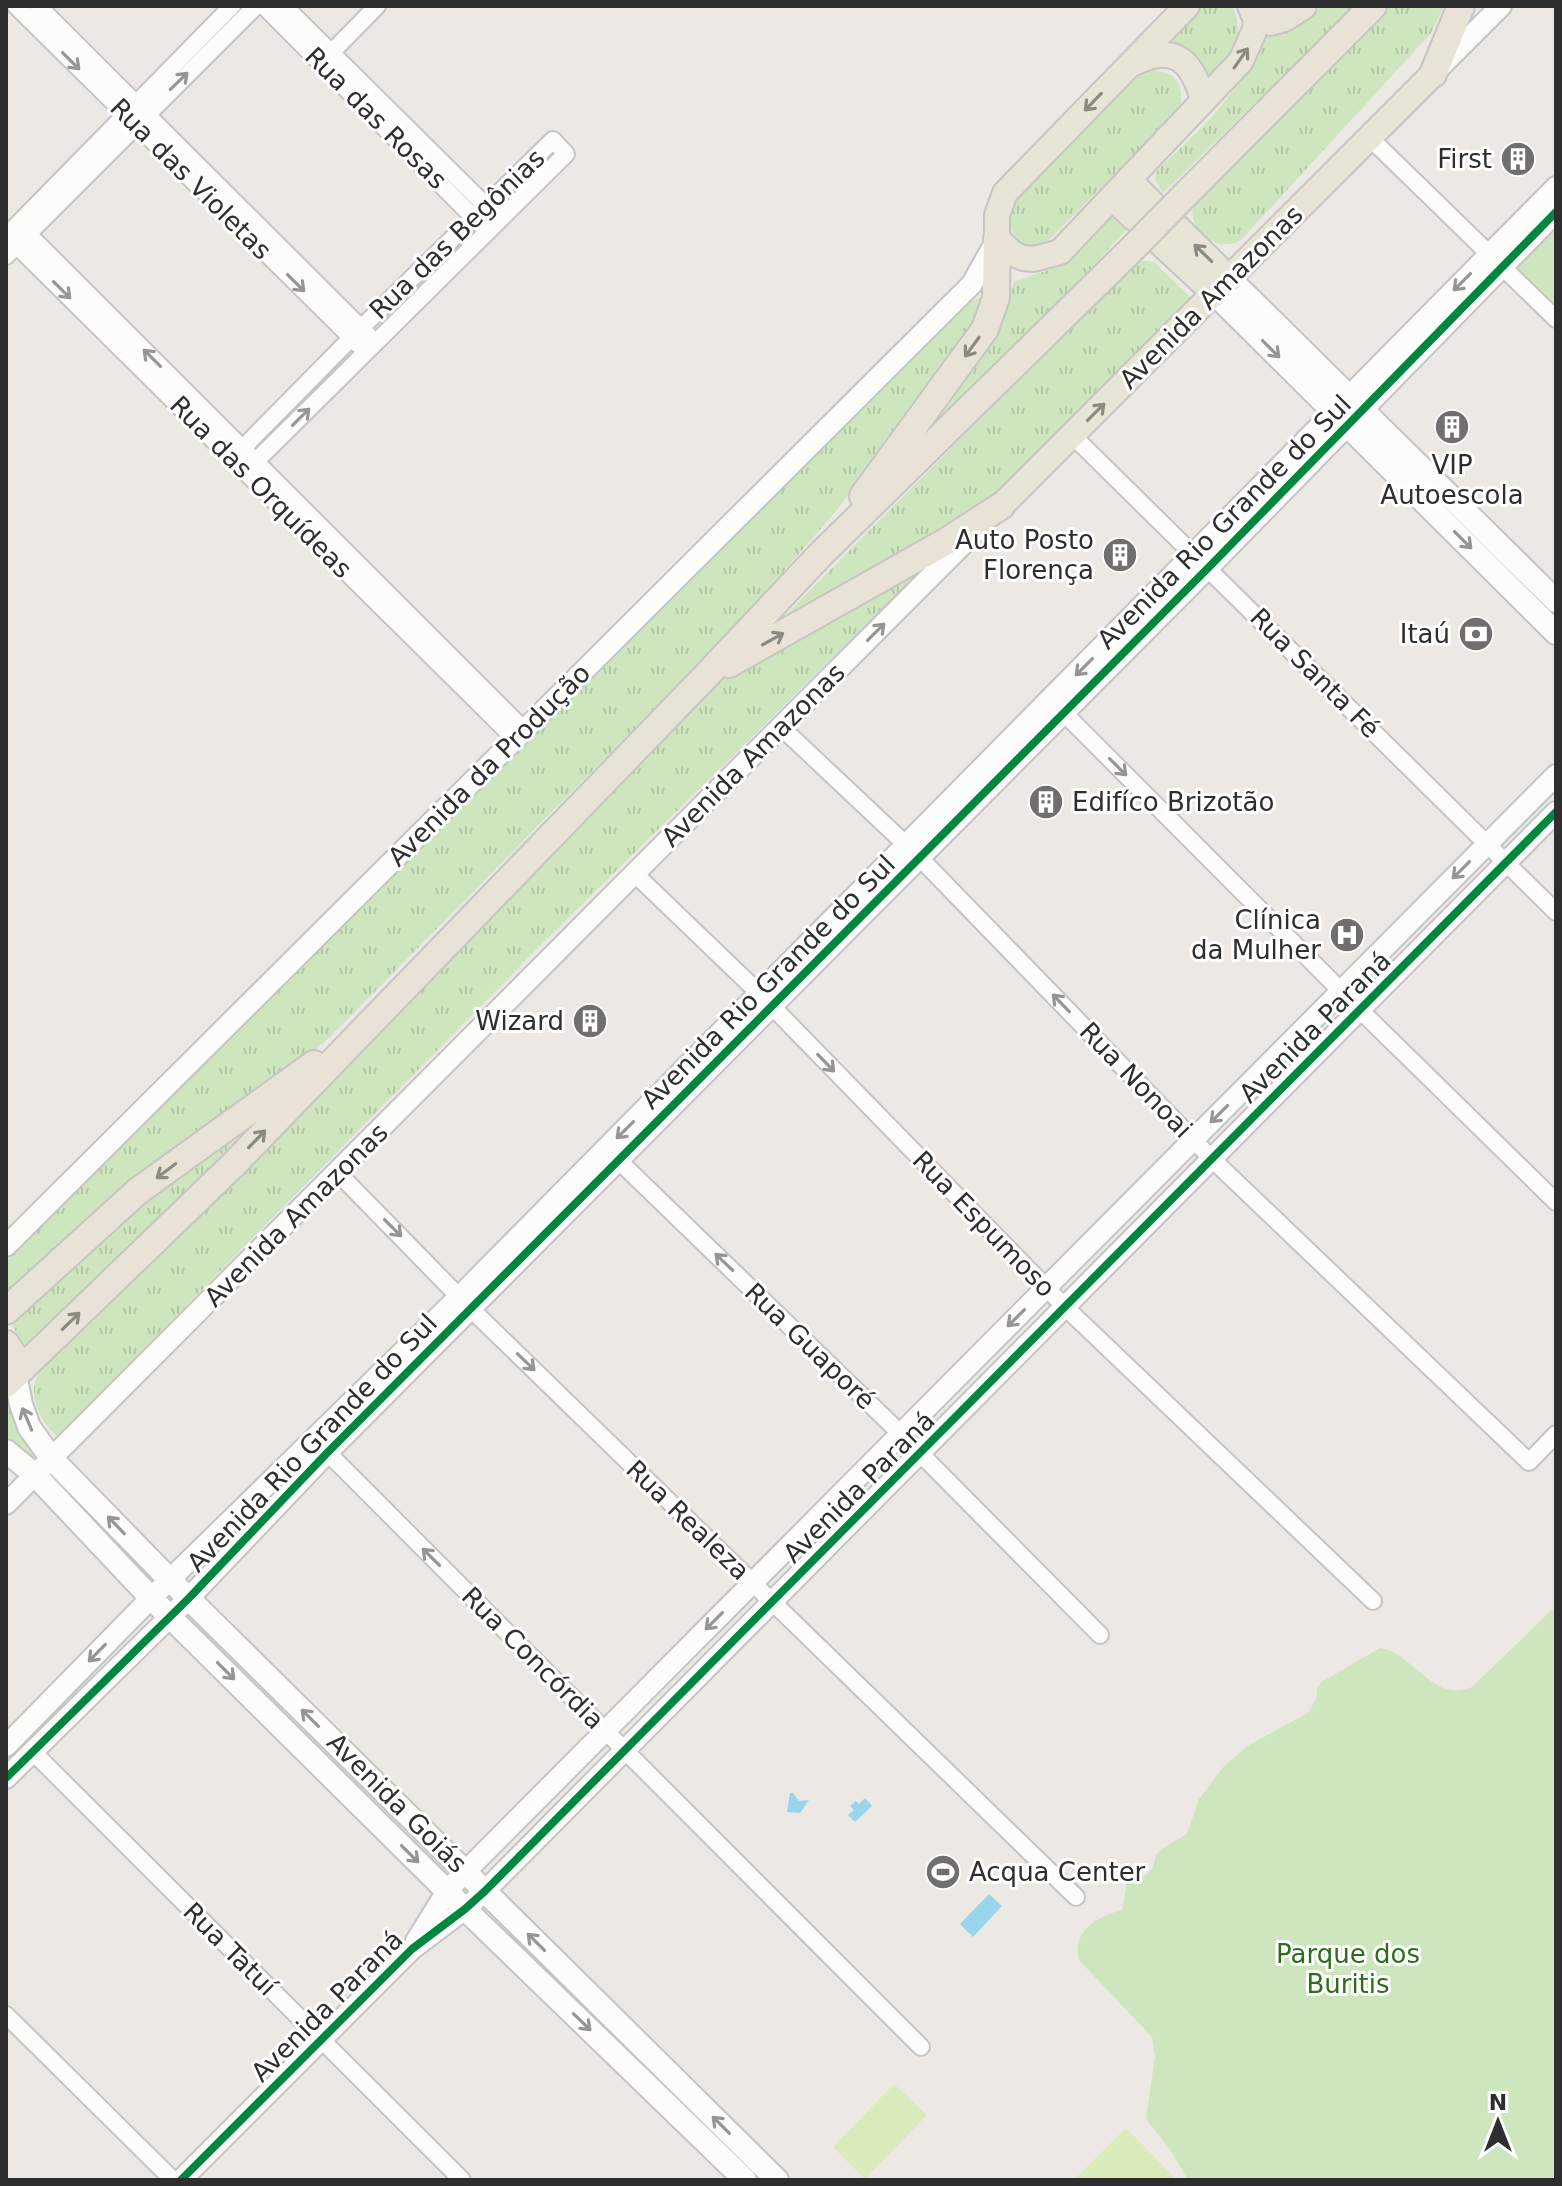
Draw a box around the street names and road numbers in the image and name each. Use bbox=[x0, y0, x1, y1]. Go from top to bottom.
street label: Rua das Rosas bbox=[299, 41, 453, 195]
street label: Rua das Violetas bbox=[104, 92, 278, 266]
street label: Rua das Begônias bbox=[363, 143, 551, 325]
street label: Avenida Amazonas bbox=[1113, 199, 1309, 395]
street label: Avenida Rio Grande do Sul bbox=[1091, 389, 1357, 655]
street label: Rua das Orquídeas bbox=[164, 390, 358, 584]
street label: Rua Santa Fé bbox=[1244, 602, 1386, 744]
street label: Avenida Amazonas bbox=[655, 657, 851, 853]
street label: Avenida da Produção bbox=[382, 658, 596, 872]
street label: Avenida Rio Grande do Sul bbox=[635, 849, 901, 1115]
street label: Avenida Paraná bbox=[1233, 945, 1397, 1109]
street label: Rua Nonoai bbox=[1074, 1016, 1198, 1144]
street label: Avenida Amazonas bbox=[198, 1117, 394, 1313]
street label: Rua Espumoso bbox=[907, 1145, 1061, 1303]
street label: Rua Guaporé bbox=[739, 1277, 881, 1415]
street label: Avenida Rio Grande do Sul bbox=[181, 1308, 443, 1578]
street label: Avenida Paraná bbox=[777, 1405, 941, 1569]
street label: Rua Realeza bbox=[620, 1454, 756, 1586]
street label: Rua Concórdia bbox=[456, 1581, 610, 1735]
street label: Avenida Goiás bbox=[321, 1727, 473, 1879]
street label: Rua Tatuí bbox=[177, 1896, 283, 2002]
street label: Avenida Paraná bbox=[245, 1924, 409, 2088]

